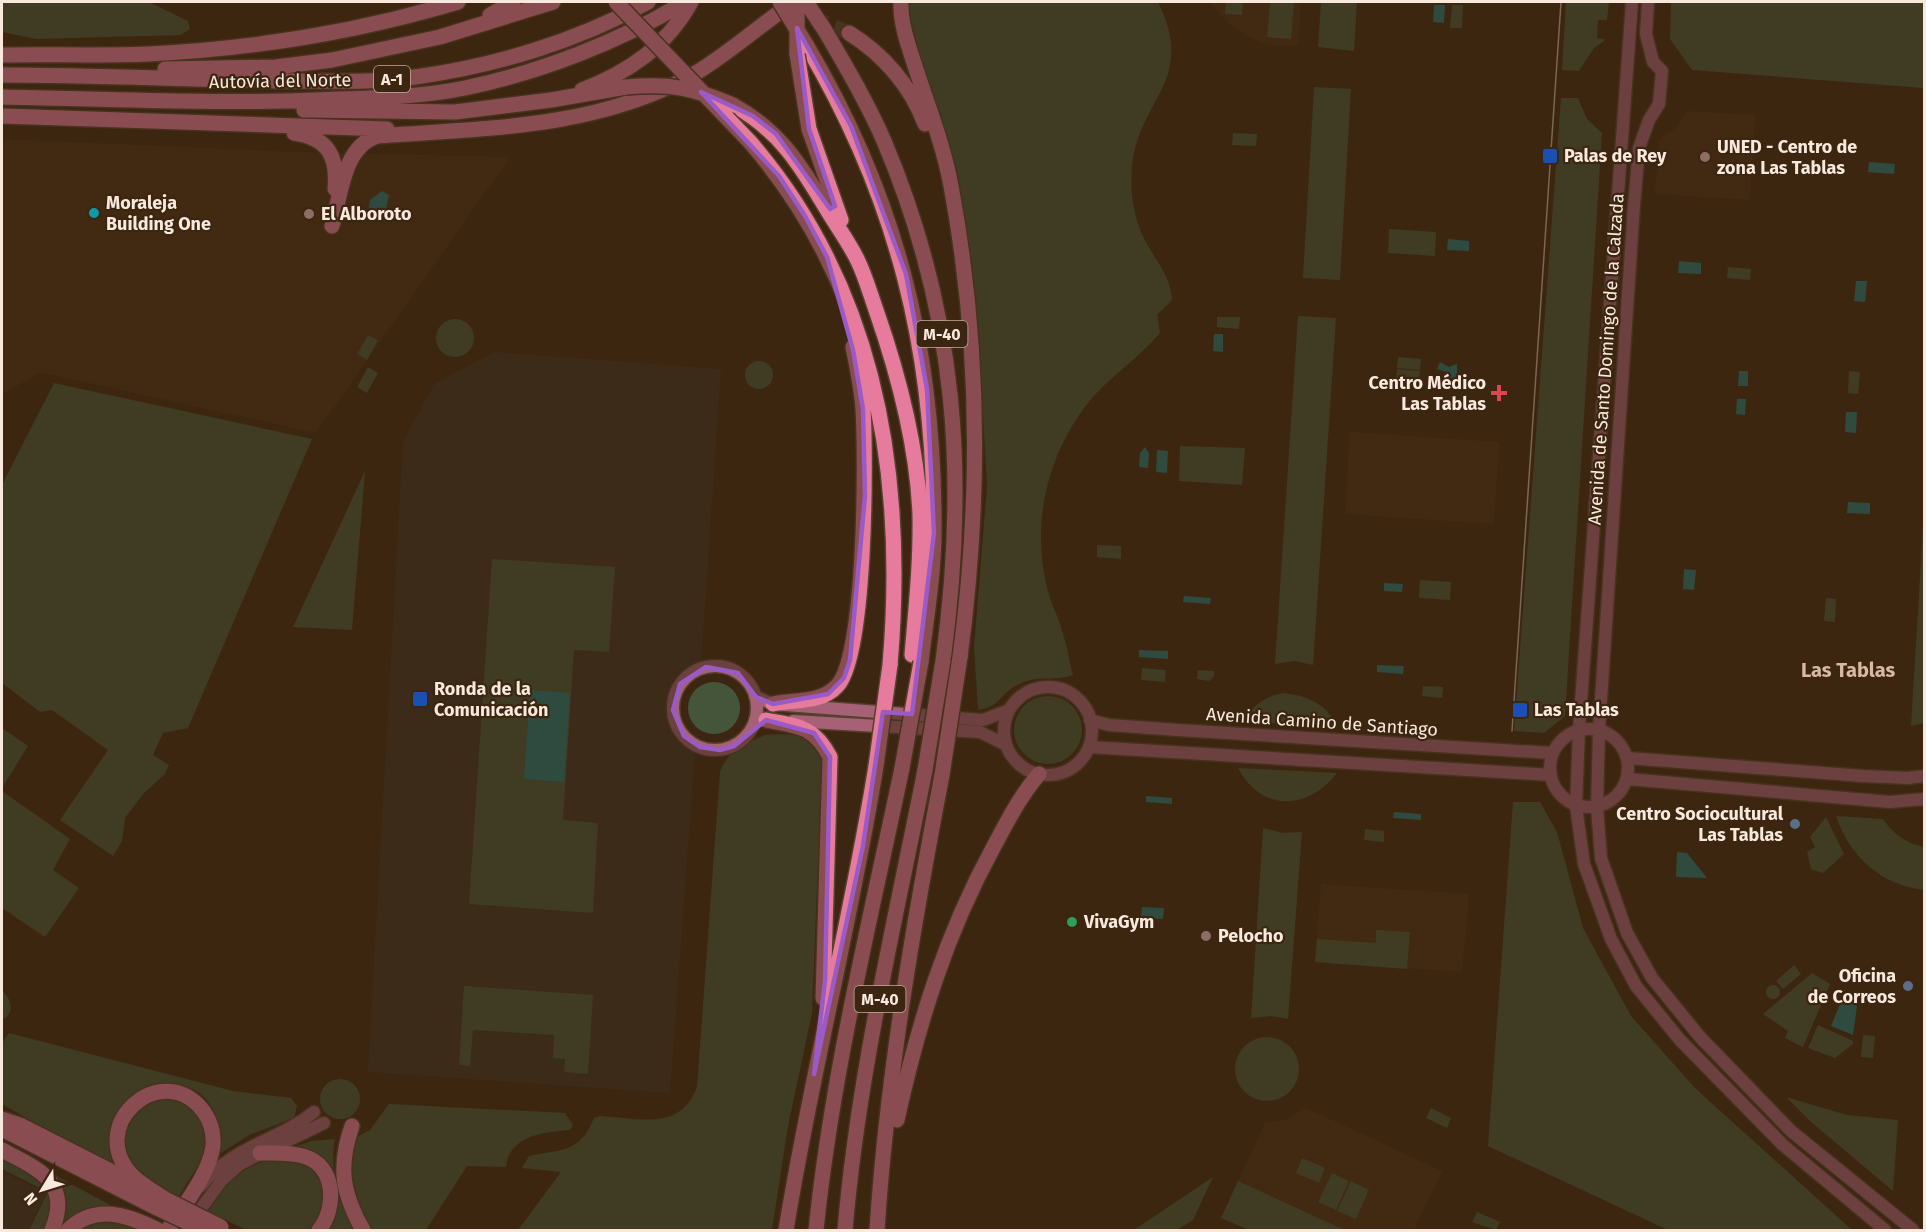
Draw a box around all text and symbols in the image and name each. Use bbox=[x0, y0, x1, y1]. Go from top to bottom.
road number: A-1 bbox=[374, 66, 410, 92]
street label: Autovía del Norte bbox=[209, 69, 351, 93]
place label: UNED - Centro de zona Las Tablas bbox=[1717, 136, 1857, 179]
place label: Palas de Rey bbox=[1564, 145, 1667, 167]
marker: Palas de Rey bbox=[1541, 147, 1559, 165]
marker: UNED - Centro de zona Las Tablas bbox=[1698, 150, 1712, 164]
place label: Moraleja Building One bbox=[106, 192, 211, 235]
street label: Avenida de Santo Domingo de la Calzada bbox=[1583, 192, 1629, 526]
place label: El Alboroto bbox=[321, 203, 411, 225]
marker: Moraleja Building One bbox=[87, 206, 101, 220]
marker: El Alboroto bbox=[302, 207, 316, 221]
road number: M-40 bbox=[916, 321, 968, 347]
place label: Centro Médico Las Tablas bbox=[1369, 372, 1486, 415]
marker: Centro Médico Las Tablas bbox=[1490, 384, 1508, 402]
district label: Las Tablas bbox=[1801, 658, 1895, 682]
place label: Ronda de la Comunicación bbox=[434, 678, 548, 721]
marker: Ronda de la Comunicación bbox=[411, 690, 429, 708]
place label: Las Tablas bbox=[1534, 699, 1619, 721]
marker: Las Tablas bbox=[1511, 701, 1529, 719]
street label: Avenida Camino de Santiago bbox=[1205, 703, 1439, 741]
place label: Centro Sociocultural Las Tablas bbox=[1616, 803, 1784, 846]
marker: Centro Sociocultural Las Tablas bbox=[1788, 817, 1802, 831]
place label: VivaGym bbox=[1083, 911, 1154, 933]
marker: VivaGym bbox=[1065, 915, 1079, 929]
place label: Pelocho bbox=[1218, 925, 1283, 947]
marker: Pelocho bbox=[1199, 929, 1213, 943]
place label: Oficina de Correos bbox=[1807, 965, 1896, 1008]
marker: Oficina de Correos bbox=[1901, 979, 1915, 993]
road number: M-40 bbox=[854, 986, 906, 1012]
north arrow bbox=[12, 1160, 72, 1220]
text: N bbox=[20, 1189, 41, 1209]

